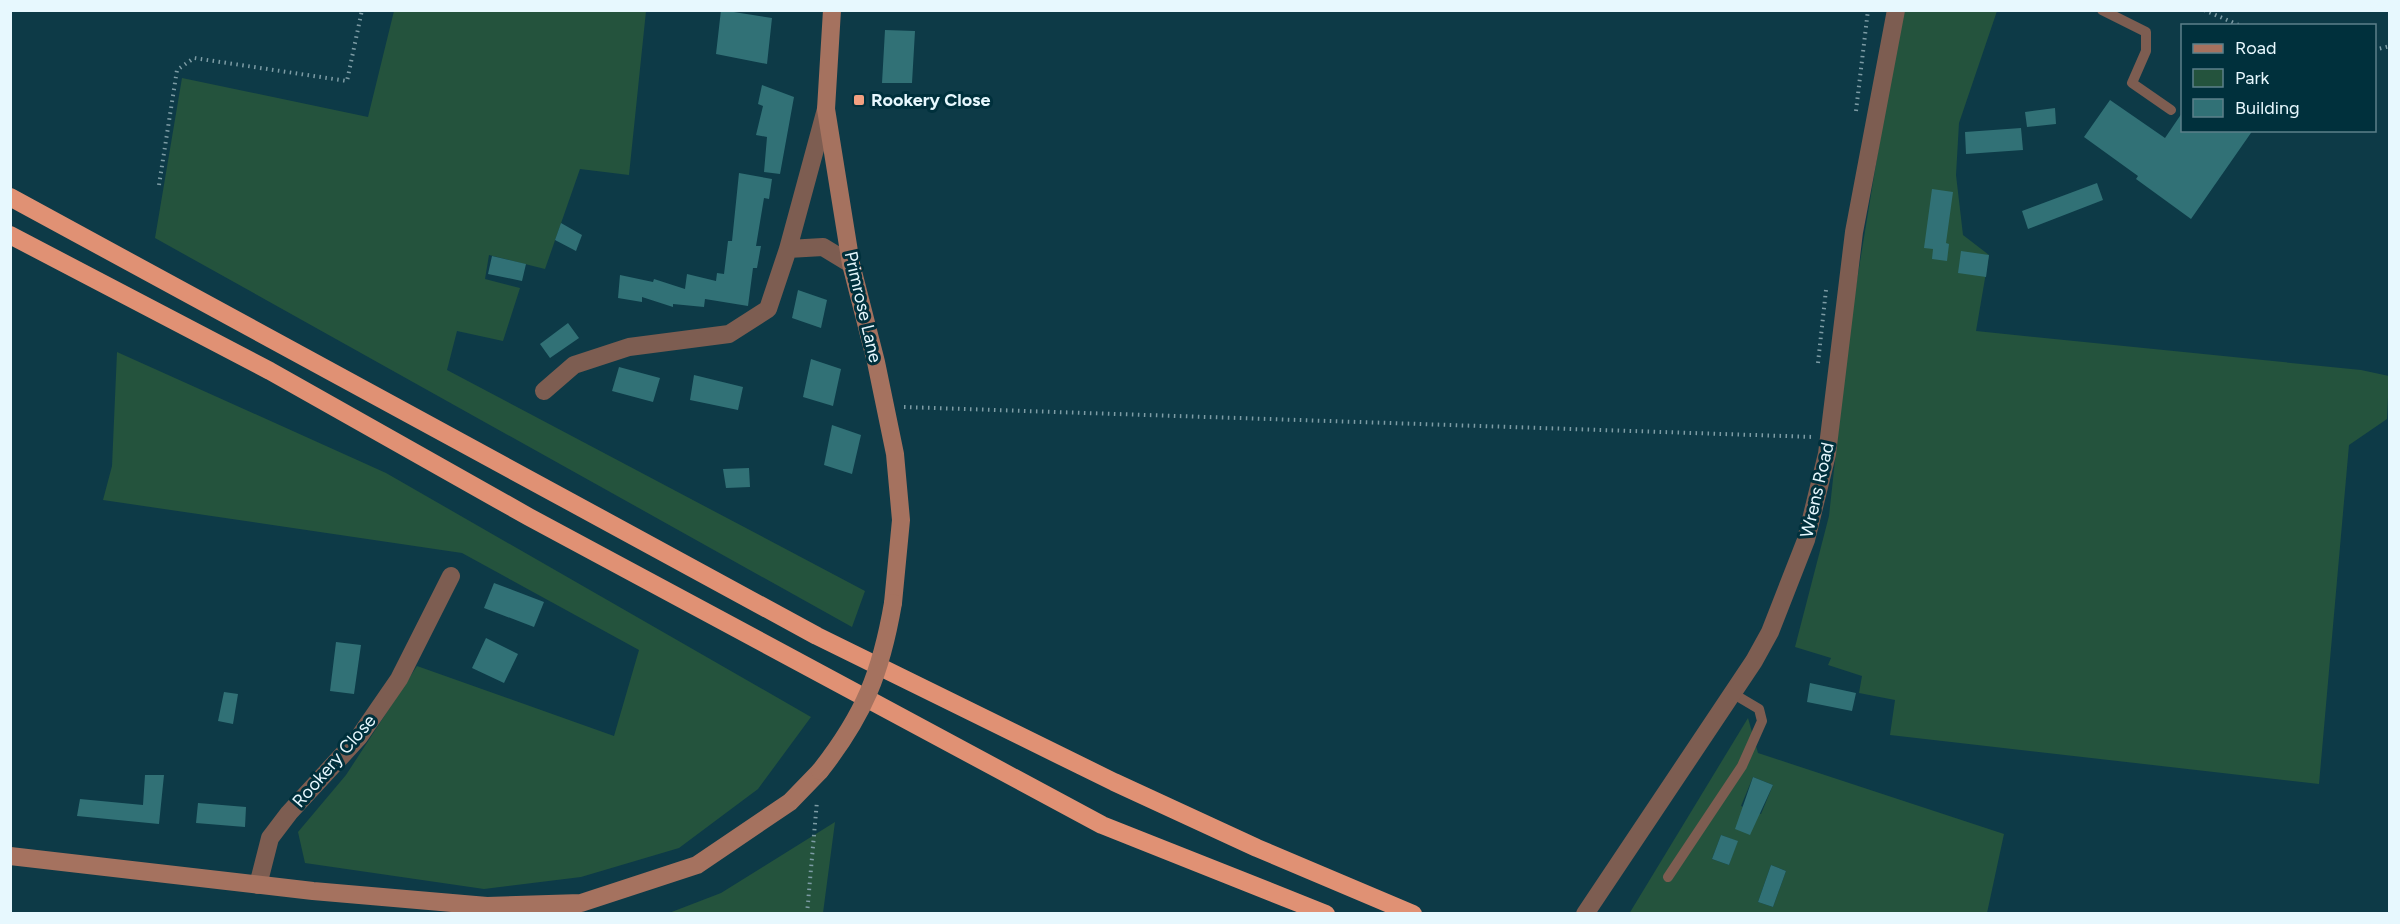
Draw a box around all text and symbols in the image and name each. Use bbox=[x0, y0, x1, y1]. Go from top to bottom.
legend bbox=[2181, 24, 2376, 132]
text: Road bbox=[2235, 37, 2276, 59]
text: Park bbox=[2235, 67, 2270, 89]
place label: Rookery Close bbox=[871, 89, 991, 111]
marker: Rookery Close bbox=[852, 93, 866, 107]
text: Building bbox=[2235, 97, 2300, 119]
street label: Primrose Lane bbox=[840, 249, 887, 365]
street label: Wrens Road bbox=[1795, 440, 1839, 540]
street label: Rookery Close bbox=[288, 710, 380, 812]

